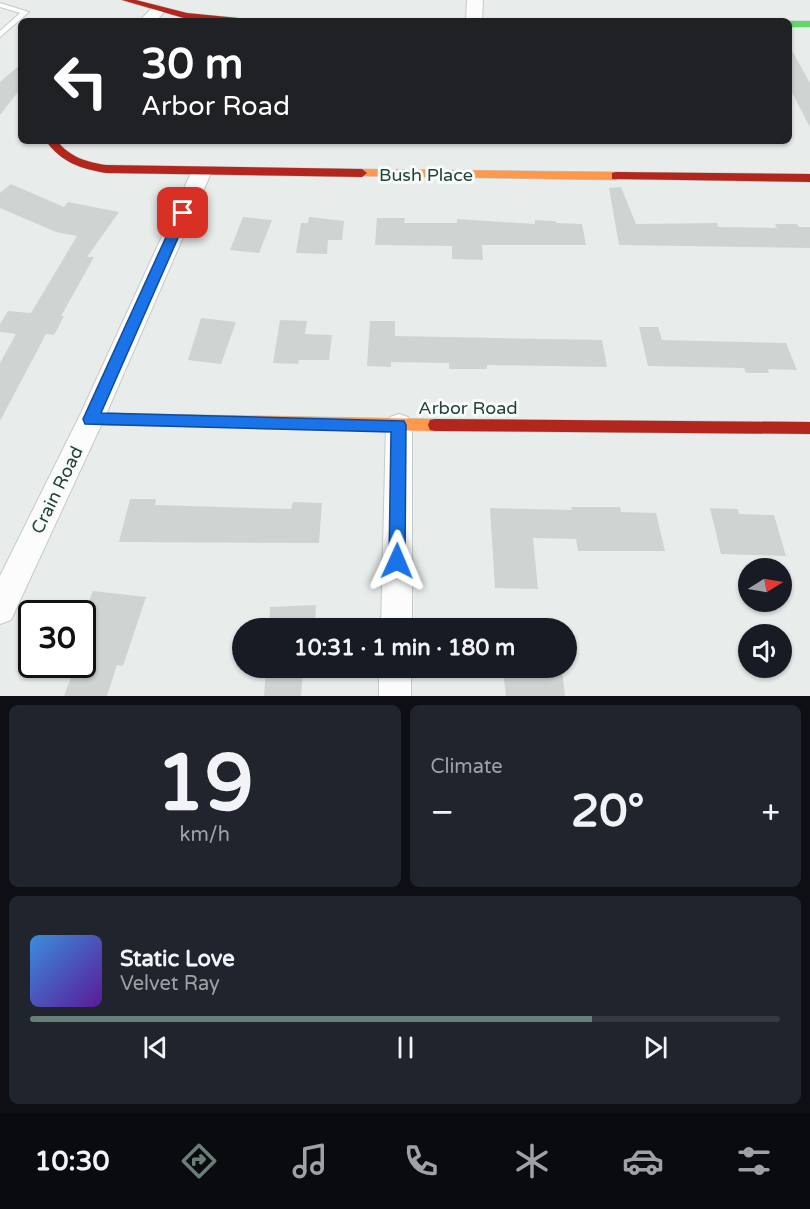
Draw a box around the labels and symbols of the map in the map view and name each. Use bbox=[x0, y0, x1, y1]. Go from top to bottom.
street label: Bush Place bbox=[379, 164, 473, 186]
pin bbox=[157, 187, 208, 238]
street label: Arbor Road bbox=[418, 397, 518, 419]
street label: Crain Road bbox=[26, 443, 88, 537]
position arrow bbox=[365, 529, 429, 593]
north arrow bbox=[738, 558, 792, 612]
speed limit sign: 30 bbox=[18, 600, 96, 678]

